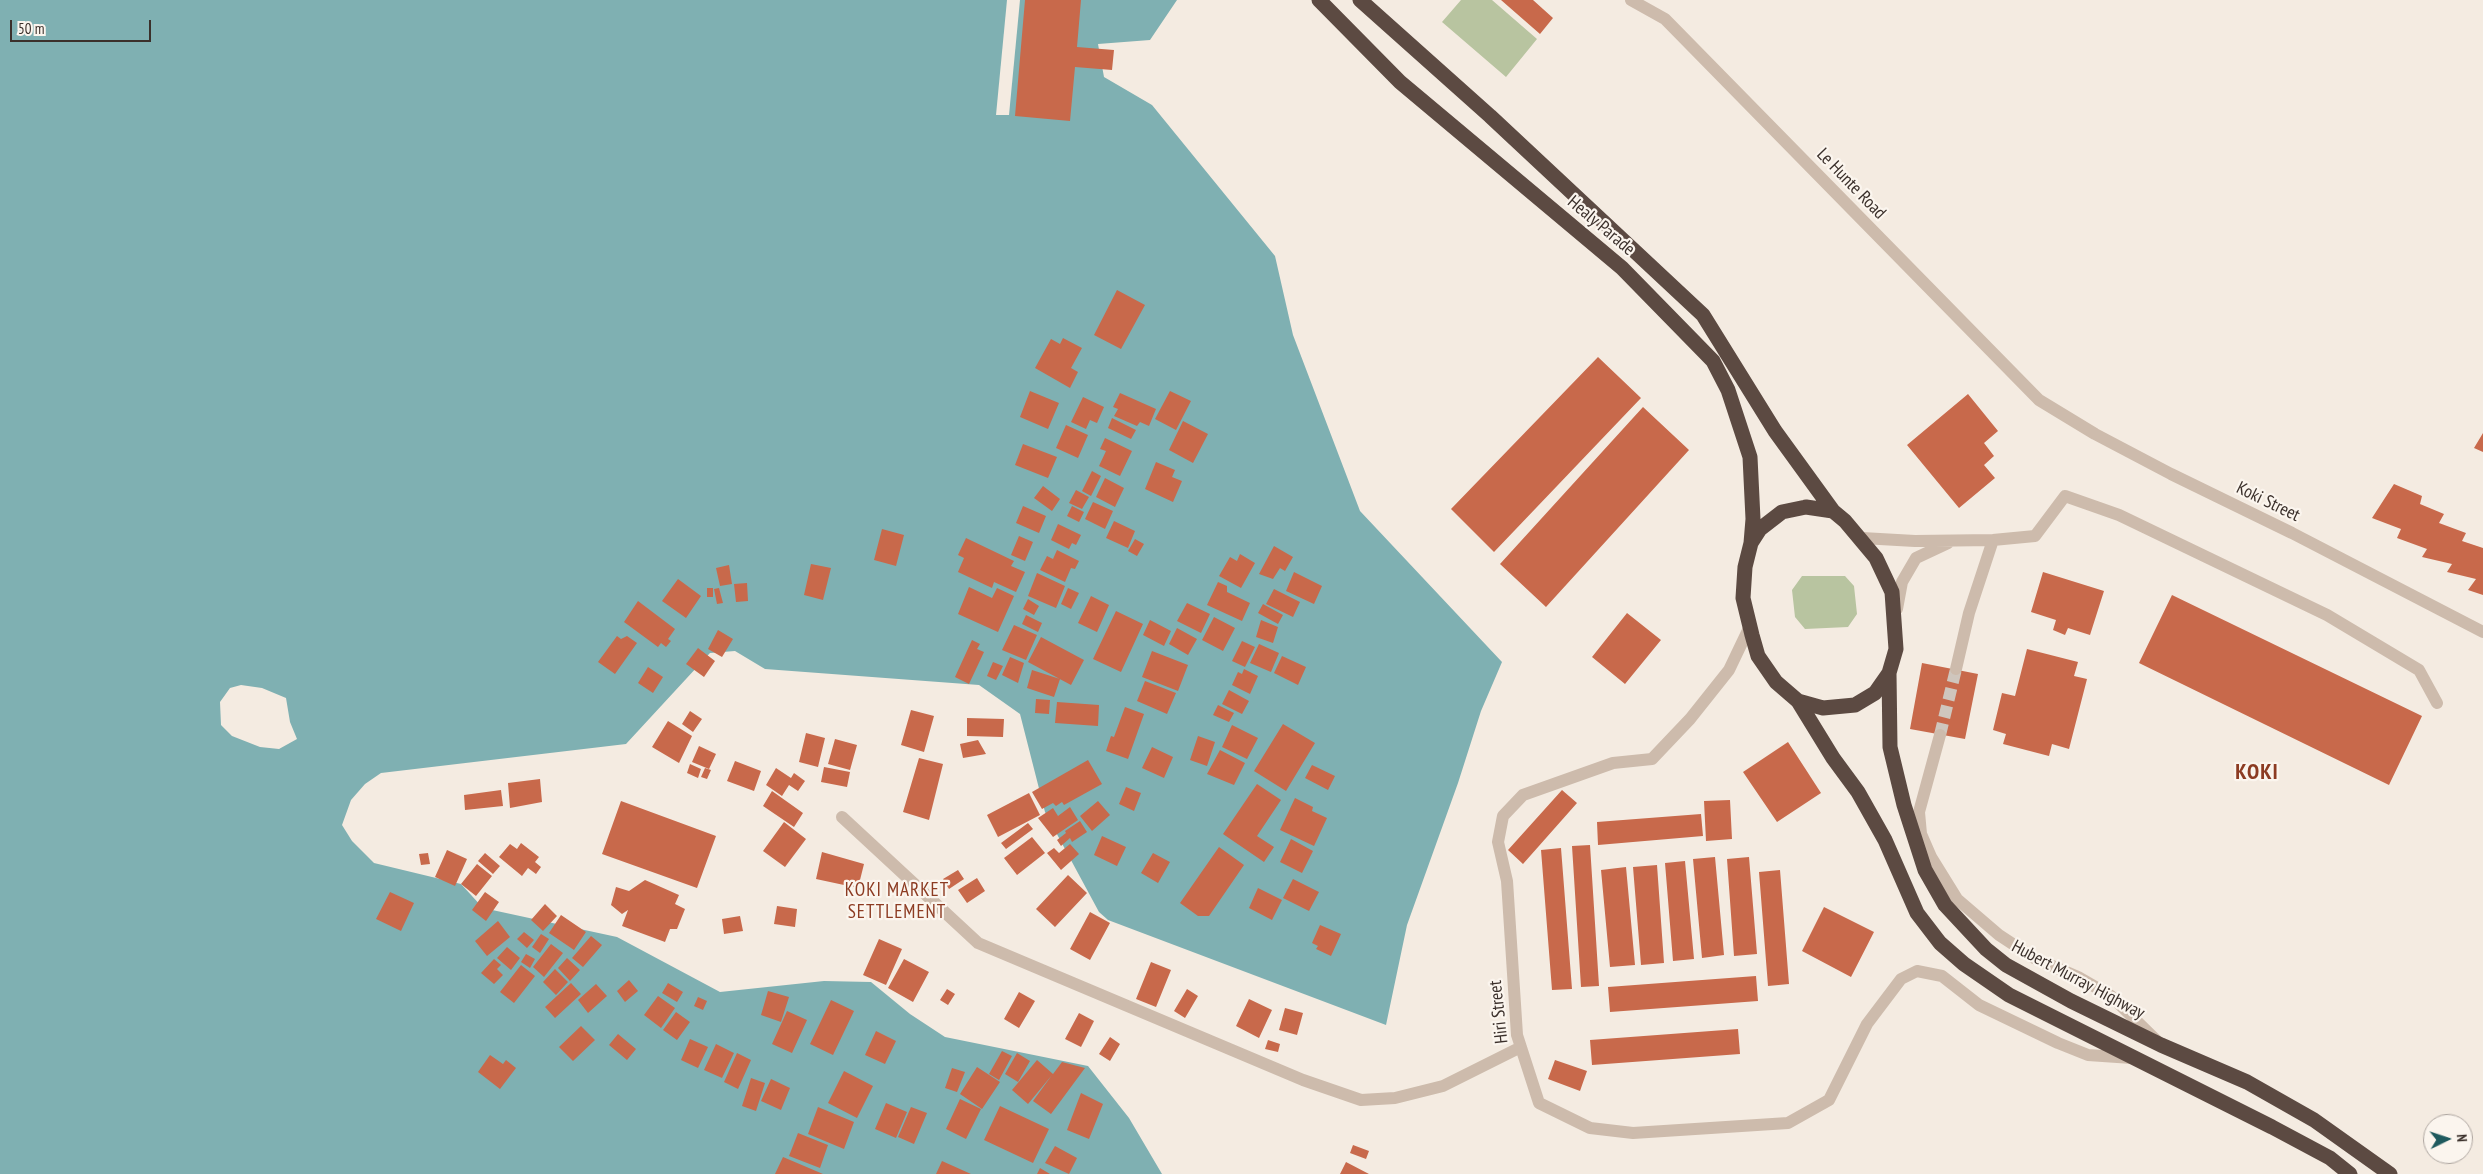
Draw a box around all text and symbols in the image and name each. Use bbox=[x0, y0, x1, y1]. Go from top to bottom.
scale bar bbox=[12, 10, 154, 42]
text: 50 m bbox=[18, 19, 44, 38]
street label: Le Hunte Road bbox=[1812, 144, 1890, 224]
street label: Healy Parade bbox=[1563, 192, 1639, 260]
street label: Koki Street bbox=[2233, 477, 2303, 527]
district label: KOKI bbox=[2235, 760, 2279, 786]
district label: KOKI MARKET SETTLEMENT bbox=[843, 880, 951, 924]
street label: Hubert Murray Highway bbox=[2008, 936, 2148, 1024]
street label: Hiri Street bbox=[1485, 979, 1513, 1045]
north arrow bbox=[2423, 1114, 2473, 1164]
text: N bbox=[2453, 1134, 2471, 1142]

